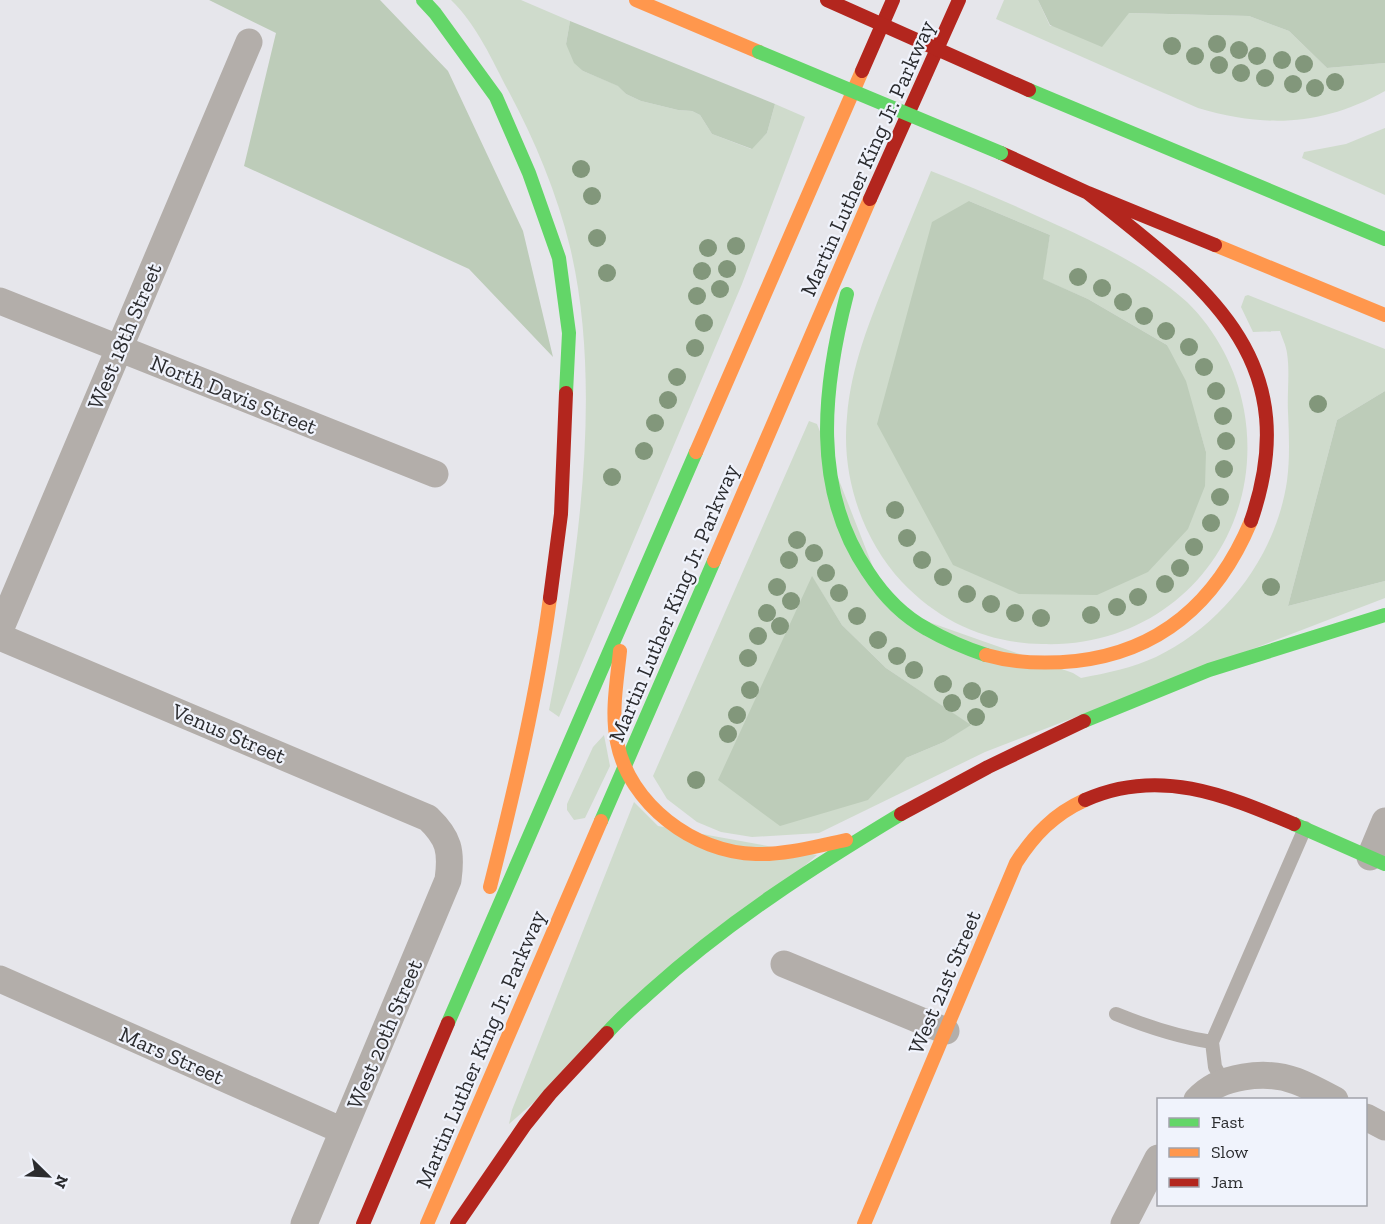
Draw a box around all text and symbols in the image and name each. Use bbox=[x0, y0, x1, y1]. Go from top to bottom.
street label: Martin Luther King Jr. Parkway bbox=[794, 15, 941, 300]
street label: West 18th Street bbox=[82, 258, 168, 413]
street label: North Davis Street bbox=[147, 349, 322, 440]
street label: Martin Luther King Jr. Parkway bbox=[603, 460, 745, 746]
street label: Venus Street bbox=[167, 697, 290, 770]
street label: Martin Luther King Jr. Parkway bbox=[410, 906, 552, 1192]
street label: West 21st Street bbox=[902, 906, 987, 1058]
street label: West 20th Street bbox=[341, 955, 428, 1113]
street label: Mars Street bbox=[115, 1020, 229, 1091]
legend bbox=[1157, 1098, 1367, 1206]
text: Fast bbox=[1211, 1111, 1244, 1133]
text: Slow bbox=[1211, 1141, 1248, 1163]
north arrow bbox=[18, 1146, 78, 1206]
text: Jam bbox=[1211, 1171, 1243, 1193]
text: N bbox=[50, 1172, 72, 1191]

